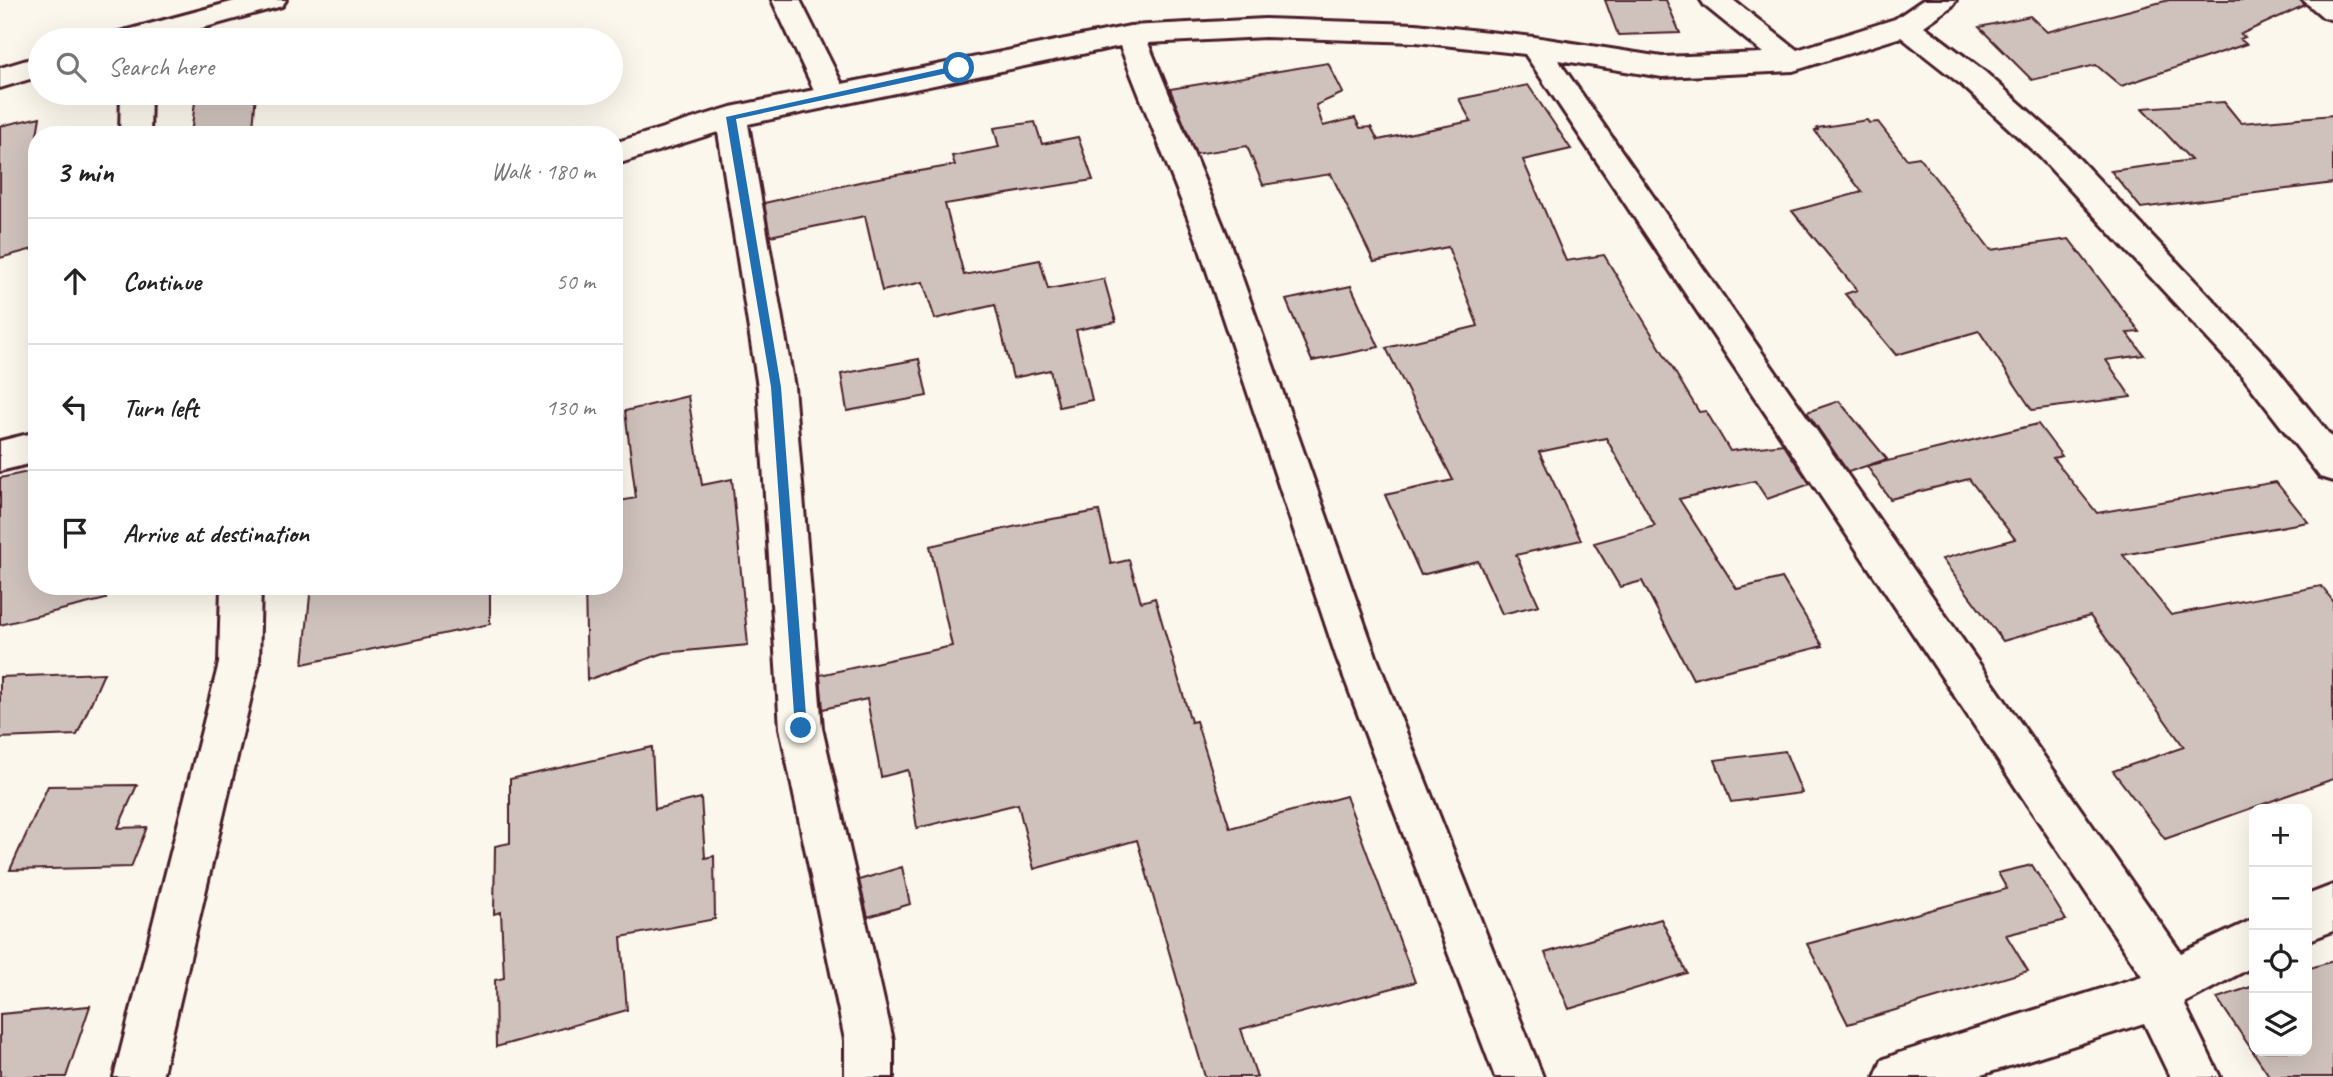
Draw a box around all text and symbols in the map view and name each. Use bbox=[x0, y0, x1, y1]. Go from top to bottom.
search box bbox=[28, 28, 623, 105]
icon: search bbox=[52, 48, 90, 86]
text: Search here bbox=[108, 50, 214, 83]
route start bbox=[943, 52, 974, 83]
text: 3 min bbox=[56, 153, 113, 191]
text: Walk · 180 m bbox=[491, 157, 595, 186]
icon: ahead bbox=[56, 262, 94, 300]
text: Continue bbox=[123, 265, 201, 298]
text: 50 m bbox=[556, 267, 595, 296]
icon: left bbox=[56, 388, 94, 426]
text: Turn left bbox=[123, 391, 198, 424]
text: 130 m bbox=[546, 393, 595, 422]
icon: arrive bbox=[56, 514, 94, 552]
text: Arrive at destination bbox=[123, 517, 309, 550]
route end bbox=[785, 712, 816, 743]
map controls bbox=[2249, 804, 2312, 1056]
button: + bbox=[2249, 804, 2312, 867]
button: − bbox=[2249, 867, 2312, 930]
button: locate bbox=[2249, 930, 2312, 993]
button: layers bbox=[2249, 993, 2312, 1056]

